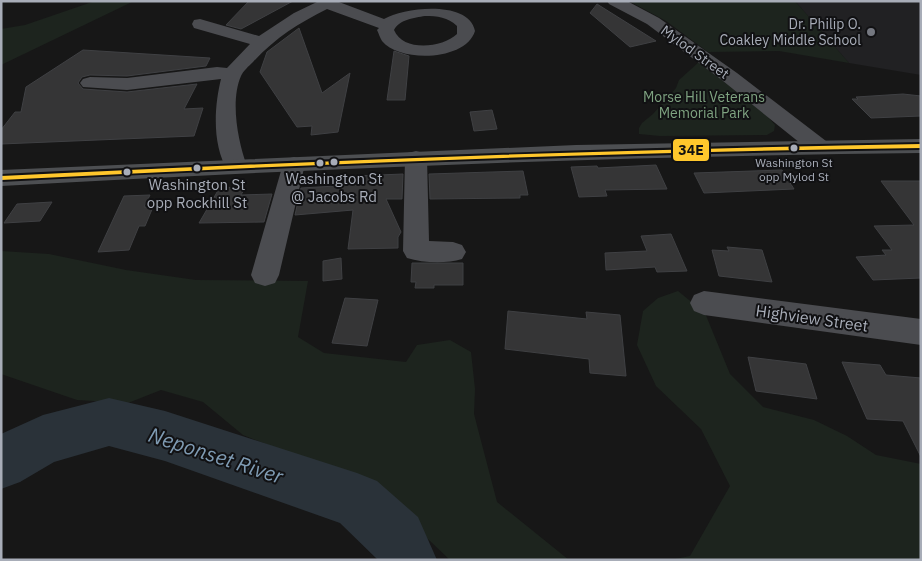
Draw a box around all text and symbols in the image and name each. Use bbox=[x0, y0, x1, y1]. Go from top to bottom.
place label: Dr. Philip O. Coakley Middle School bbox=[719, 15, 861, 49]
street label: Mylod Street bbox=[657, 21, 733, 83]
marker: Dr. Philip O. Coakley Middle School bbox=[865, 26, 877, 38]
park label: Morse Hill Veterans Memorial Park bbox=[643, 88, 765, 122]
line badge: 34E bbox=[672, 138, 710, 162]
text: 34E bbox=[678, 141, 704, 159]
marker: Washington St opp Mylod St bbox=[789, 143, 799, 153]
place label: Washington St opp Mylod St bbox=[755, 155, 833, 184]
marker: Washington St @ Jacobs Rd bbox=[329, 157, 339, 167]
unlabelled marker bbox=[315, 158, 325, 168]
marker: Washington St opp Rockhill St bbox=[192, 163, 202, 173]
unlabelled marker bbox=[122, 167, 132, 177]
place label: Washington St @ Jacobs Rd bbox=[286, 169, 382, 206]
place label: Washington St opp Rockhill St bbox=[147, 175, 247, 212]
street label: Highview Street bbox=[755, 300, 869, 336]
water label: Neponset River bbox=[145, 420, 288, 490]

